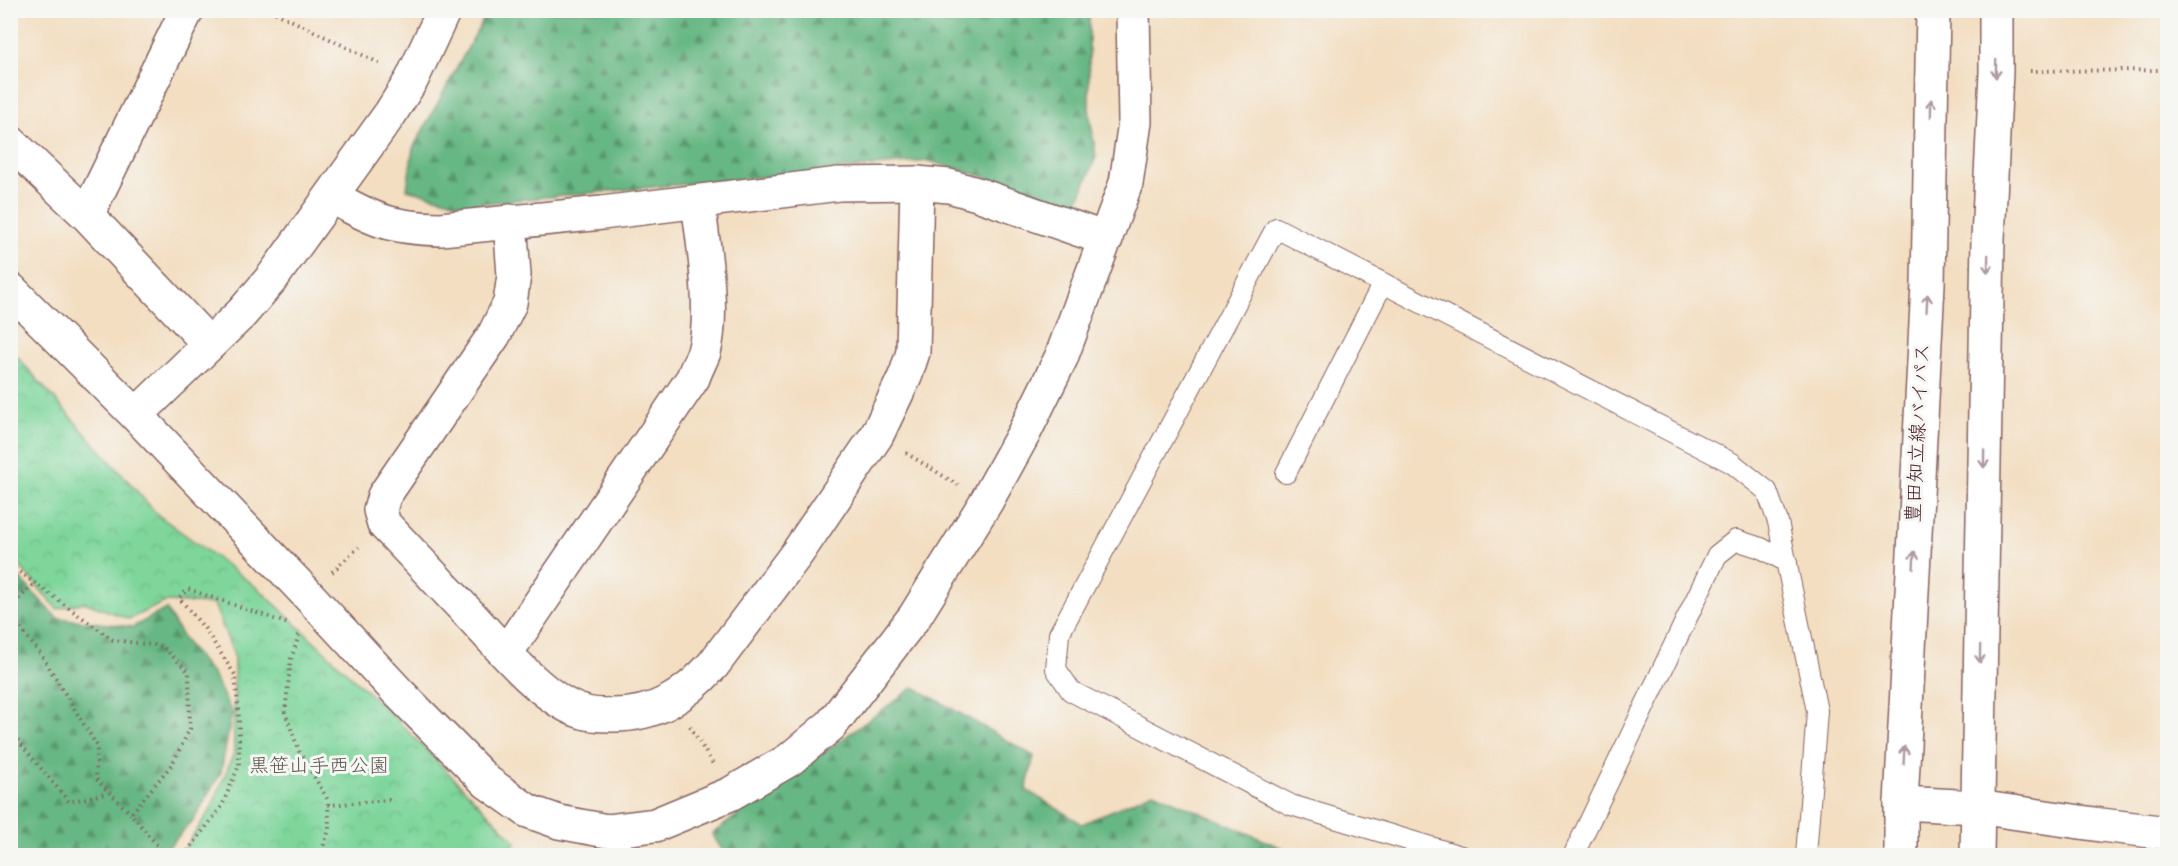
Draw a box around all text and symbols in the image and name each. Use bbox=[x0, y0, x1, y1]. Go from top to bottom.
one-way arrow bbox=[1990, 58, 2002, 78]
one-way arrow bbox=[1925, 98, 1937, 118]
one-way arrow bbox=[1982, 253, 1994, 273]
one-way arrow bbox=[1921, 293, 1932, 313]
street label: 豊田知立線バイパス bbox=[1901, 343, 1939, 523]
one-way arrow bbox=[1978, 448, 1990, 468]
one-way arrow bbox=[1908, 551, 1919, 571]
one-way arrow bbox=[1974, 643, 1986, 663]
one-way arrow bbox=[1898, 746, 1909, 766]
park label: 黒笹山手西公園 bbox=[249, 754, 389, 782]

